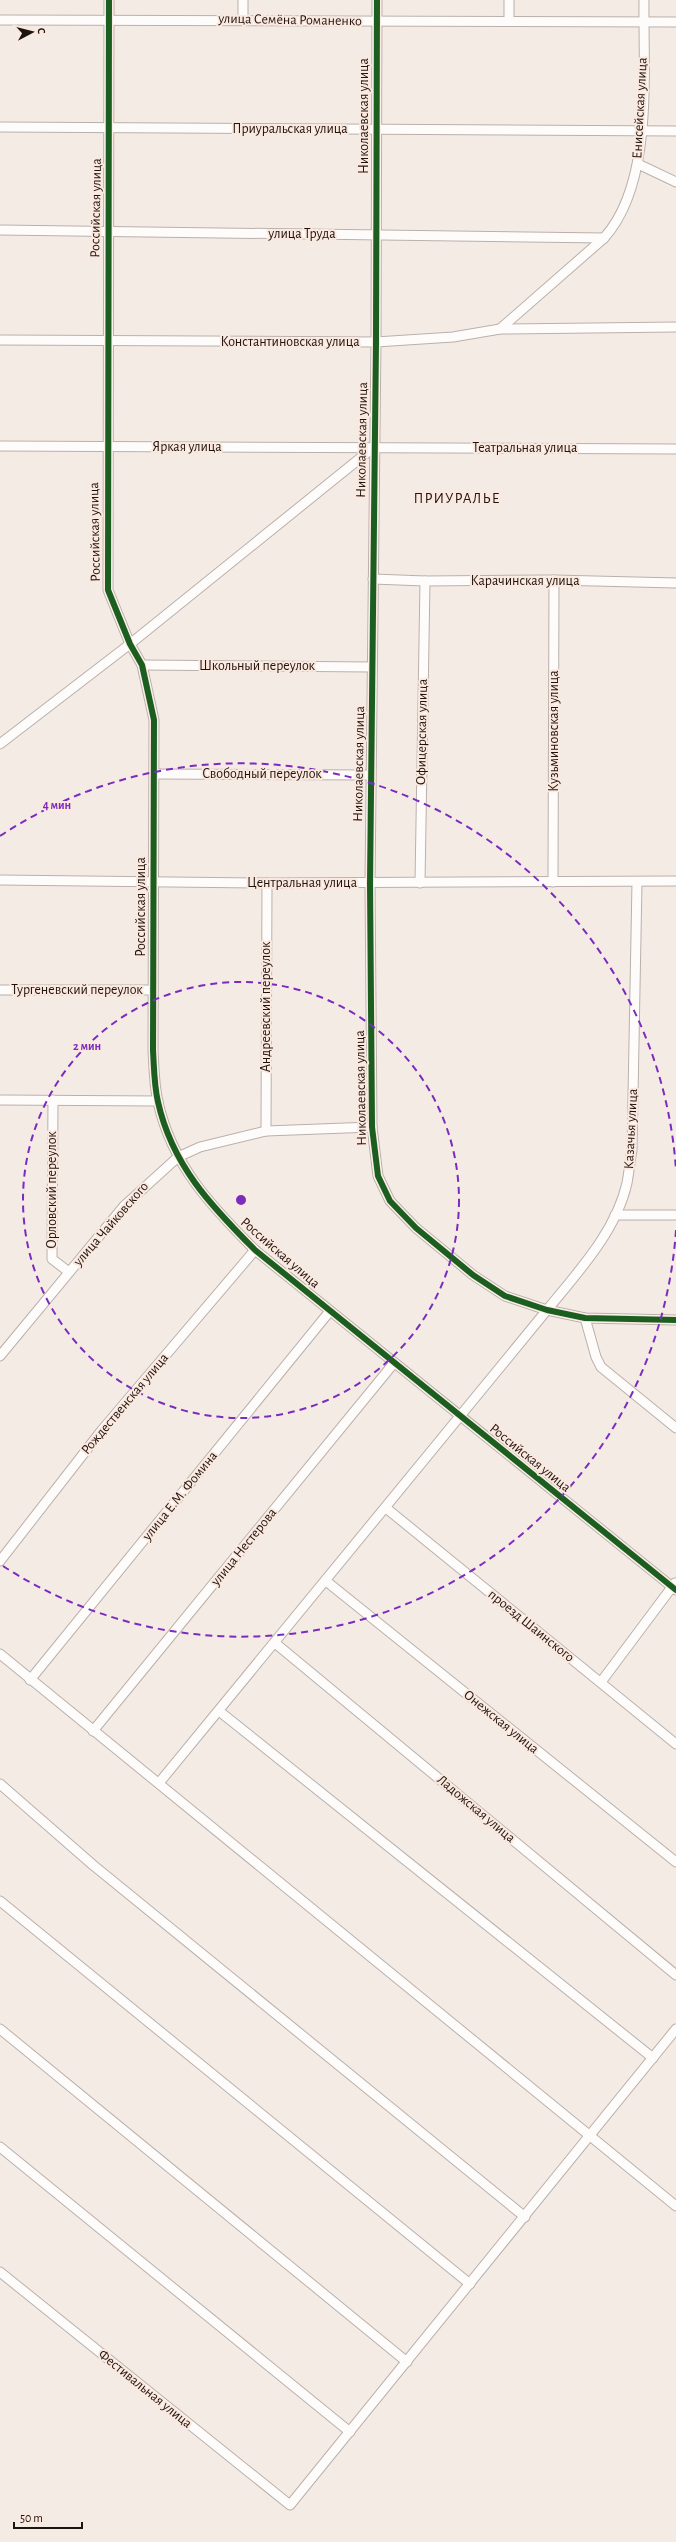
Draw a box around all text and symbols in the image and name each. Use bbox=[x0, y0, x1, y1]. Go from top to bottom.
north arrow bbox=[12, 12, 52, 52]
street label: улица Семёна Романенко bbox=[217, 12, 362, 28]
text: С bbox=[36, 27, 47, 35]
street label: Енисейская улица bbox=[630, 56, 650, 159]
street label: Николаевская улица bbox=[357, 57, 371, 174]
street label: Приуральская улица bbox=[232, 122, 348, 136]
street label: Российская улица bbox=[88, 157, 104, 258]
street label: улица Труда bbox=[267, 227, 336, 241]
street label: Константиновская улица bbox=[220, 335, 360, 349]
street label: Николаевская улица bbox=[354, 381, 370, 498]
street label: Яркая улица bbox=[152, 440, 222, 454]
street label: Театральная улица bbox=[473, 441, 578, 455]
street label: Российская улица bbox=[87, 481, 103, 582]
district label: ПРИУРАЛЬЕ bbox=[413, 491, 501, 506]
street label: Карачинская улица bbox=[470, 574, 580, 588]
street label: Школьный переулок bbox=[199, 659, 316, 673]
street label: Кузьминовская улица bbox=[547, 670, 561, 792]
street label: Офицерская улица bbox=[414, 678, 430, 785]
street label: Николаевская улица bbox=[351, 705, 367, 822]
street label: Свободный переулок bbox=[202, 767, 322, 781]
text: 4 мин bbox=[43, 799, 71, 811]
street label: Российская улица bbox=[134, 857, 148, 957]
street label: Центральная улица bbox=[247, 876, 358, 890]
street label: Андреевский переулок bbox=[259, 941, 273, 1072]
street label: Тургеневский переулок bbox=[11, 983, 143, 997]
street label: Николаевская улица bbox=[353, 1029, 369, 1146]
text: 2 мин bbox=[73, 1040, 101, 1052]
street label: Казачья улица bbox=[622, 1088, 640, 1170]
street label: Орловский переулок bbox=[45, 1131, 59, 1249]
street label: улица Чайковского bbox=[70, 1179, 151, 1269]
centre of rings bbox=[234, 1193, 248, 1207]
street label: Российская улица bbox=[238, 1215, 323, 1291]
street label: Рождественская улица bbox=[79, 1350, 172, 1457]
street label: Российская улица bbox=[487, 1421, 574, 1495]
street label: улица Е.М. Фомина bbox=[139, 1448, 220, 1544]
street label: улица Нестерова bbox=[208, 1505, 280, 1589]
street label: проезд Шаинского bbox=[485, 1587, 577, 1665]
street label: Онежская улица bbox=[461, 1688, 542, 1757]
street label: Ладожская улица bbox=[434, 1772, 518, 1846]
street label: Фестивальная улица bbox=[96, 2347, 195, 2431]
scale bar bbox=[14, 2504, 82, 2530]
text: 50 m bbox=[20, 2512, 43, 2524]

